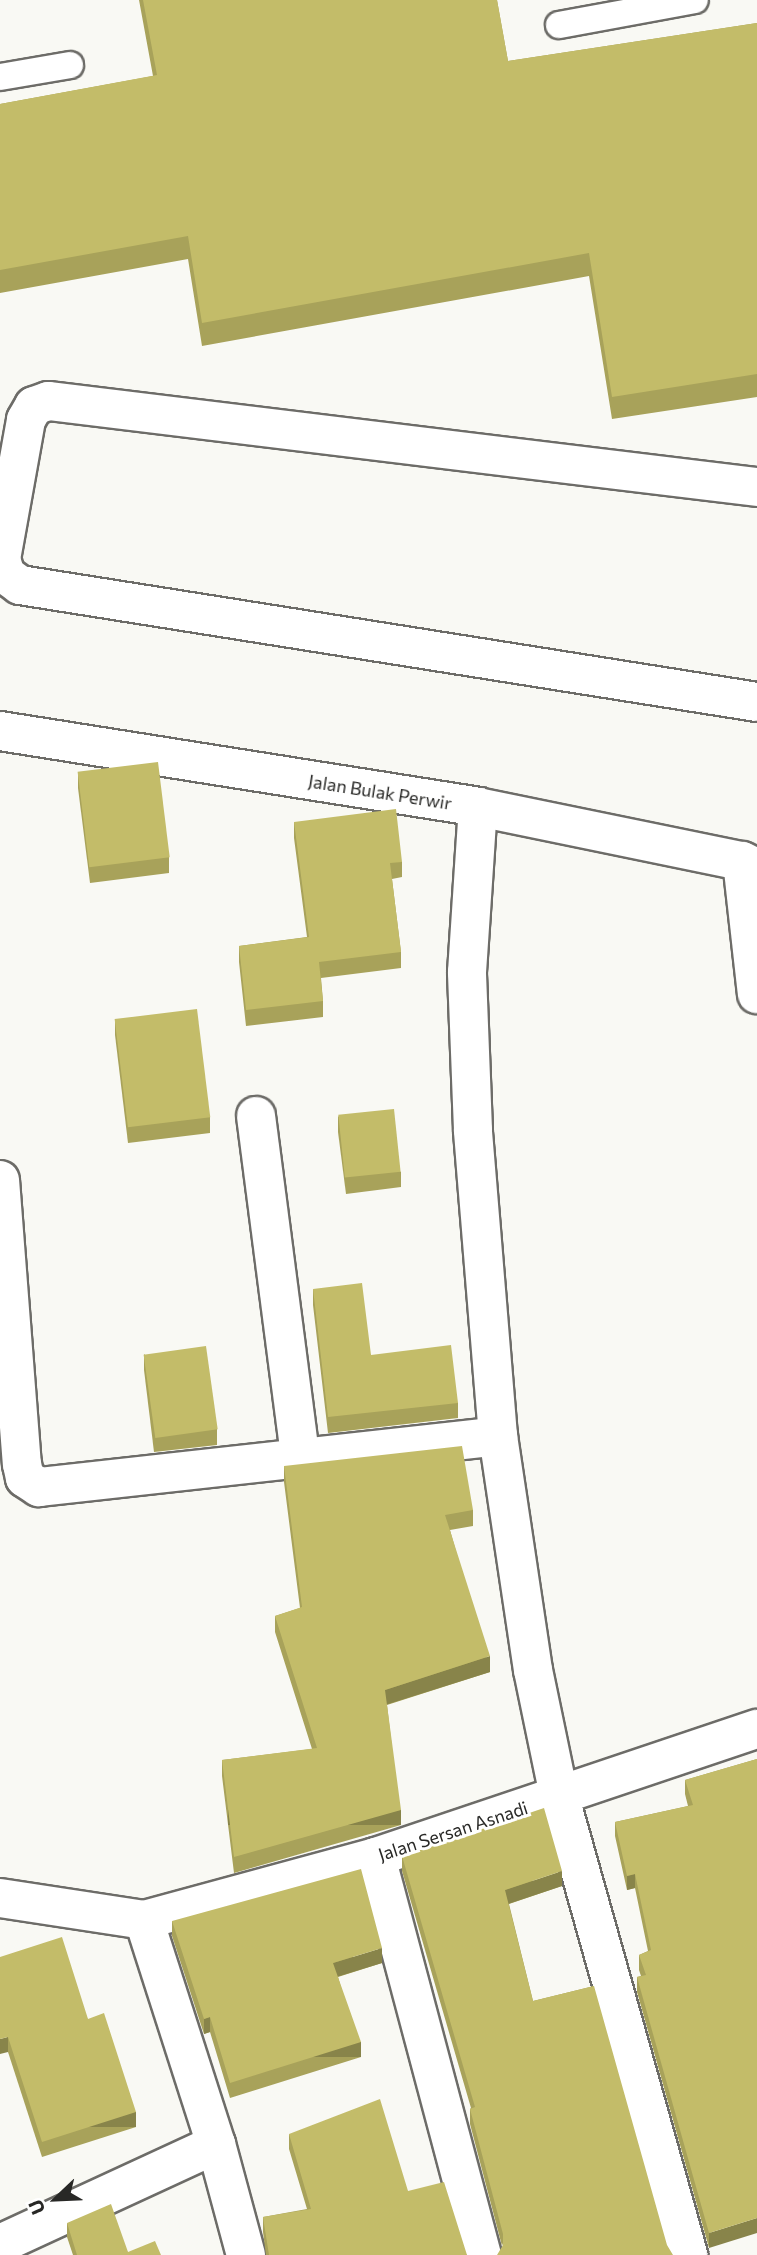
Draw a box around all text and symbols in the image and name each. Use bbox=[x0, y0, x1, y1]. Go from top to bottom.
street label: Jalan Bulak Perwir bbox=[307, 770, 453, 814]
street label: Jalan Sersan Asnadi bbox=[375, 1797, 531, 1865]
north arrow bbox=[21, 2164, 91, 2234]
text: U bbox=[23, 2197, 49, 2218]

